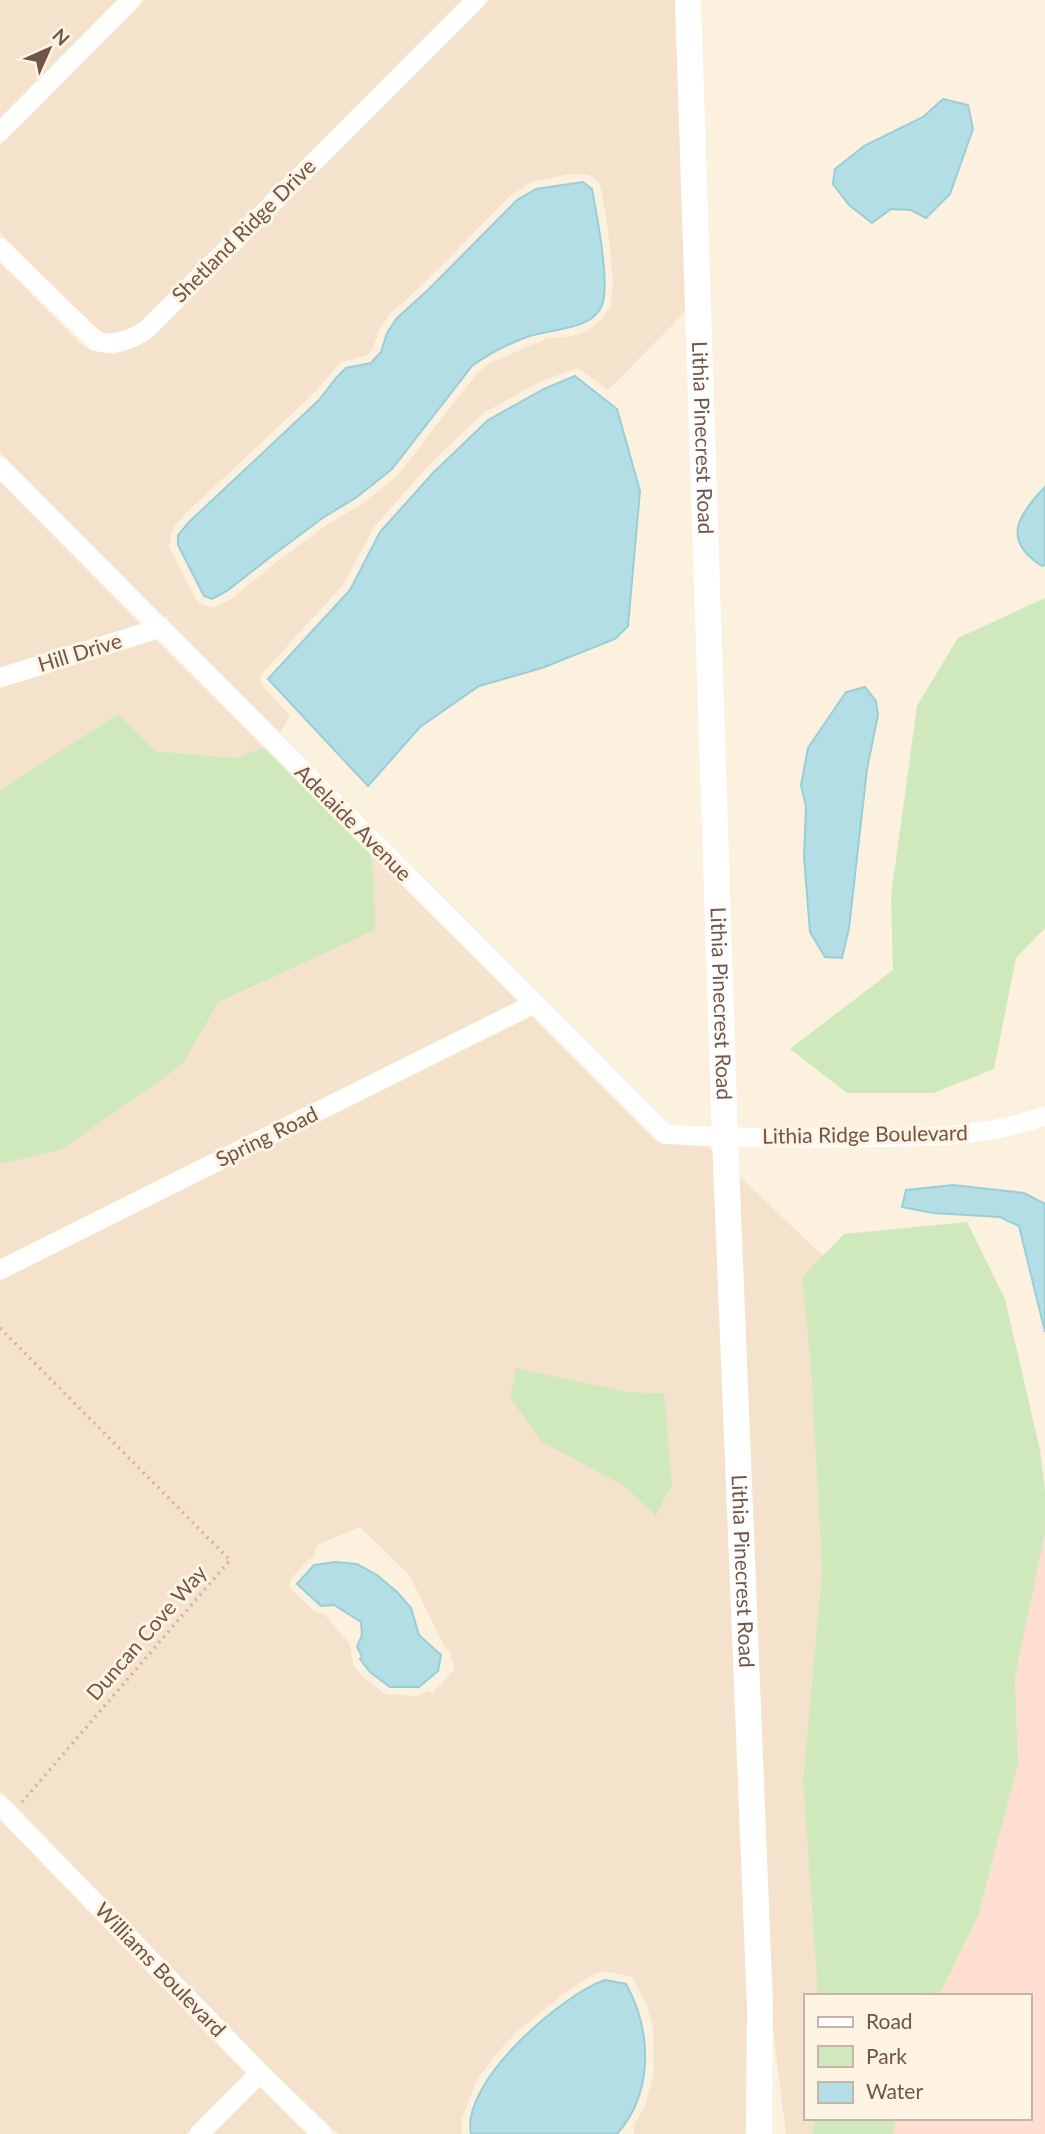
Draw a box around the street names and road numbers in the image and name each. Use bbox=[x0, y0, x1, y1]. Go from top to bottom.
street label: Shetland Ridge Drive bbox=[166, 153, 320, 307]
street label: Lithia Pinecrest Road bbox=[688, 341, 719, 535]
street label: Hill Drive bbox=[35, 627, 124, 676]
street label: Adelaide Avenue bbox=[291, 759, 417, 885]
street label: Lithia Pinecrest Road bbox=[706, 906, 738, 1100]
street label: Spring Road bbox=[211, 1100, 321, 1171]
street label: Lithia Ridge Boulevard bbox=[762, 1119, 968, 1148]
street label: Lithia Pinecrest Road bbox=[728, 1474, 760, 1668]
street label: Duncan Cove Way bbox=[80, 1559, 211, 1705]
street label: Williams Boulevard bbox=[91, 1897, 231, 2041]

